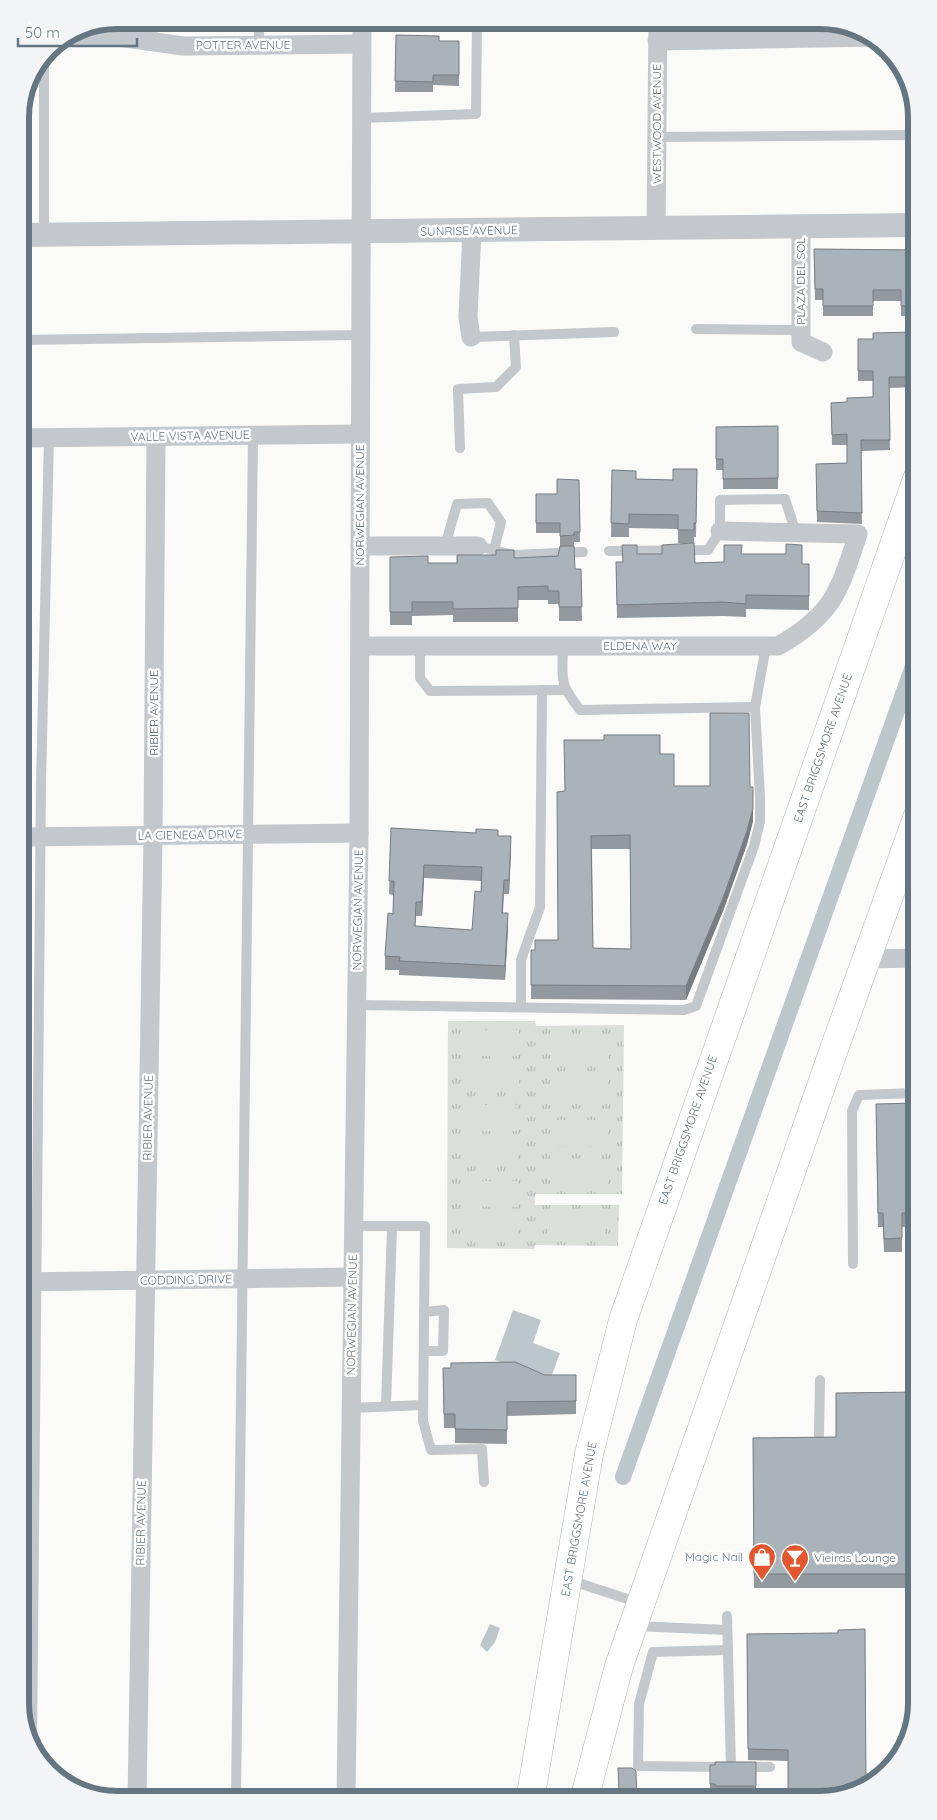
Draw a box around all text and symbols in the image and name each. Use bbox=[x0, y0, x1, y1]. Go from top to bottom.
scale bar bbox=[18, 15, 136, 47]
text: 50 m bbox=[25, 23, 60, 42]
street label: POTTER AVENUE bbox=[196, 37, 291, 52]
street label: WESTWOOD AVENUE bbox=[649, 64, 664, 184]
street label: SUNRISE AVENUE bbox=[420, 222, 518, 239]
street label: PLAZA DEL SOL bbox=[793, 237, 808, 325]
street label: VALLE VISTA AVENUE bbox=[130, 427, 250, 444]
street label: NORWEGIAN AVENUE bbox=[352, 444, 367, 566]
street label: ELDENA WAY bbox=[603, 638, 677, 653]
street label: RIBIER AVENUE bbox=[146, 670, 161, 756]
street label: EAST BRIGGSMORE AVENUE bbox=[790, 671, 855, 824]
street label: LA CIENEGA DRIVE bbox=[138, 826, 243, 843]
street label: NORWEGIAN AVENUE bbox=[349, 849, 366, 971]
street label: EAST BRIGGSMORE AVENUE bbox=[655, 1053, 720, 1206]
street label: RIBIER AVENUE bbox=[139, 1075, 156, 1161]
street label: NORWEGIAN AVENUE bbox=[343, 1254, 360, 1376]
street label: CODDING DRIVE bbox=[140, 1271, 232, 1288]
street label: EAST BRIGGSMORE AVENUE bbox=[557, 1440, 600, 1597]
street label: RIBIER AVENUE bbox=[132, 1480, 149, 1566]
shop icon: Magic Nail bbox=[747, 1542, 777, 1581]
bar icon: Vieiras Lounge bbox=[780, 1543, 810, 1582]
place label: Magic Nail bbox=[685, 1549, 743, 1564]
place label: Vieiras Lounge bbox=[814, 1550, 896, 1565]

